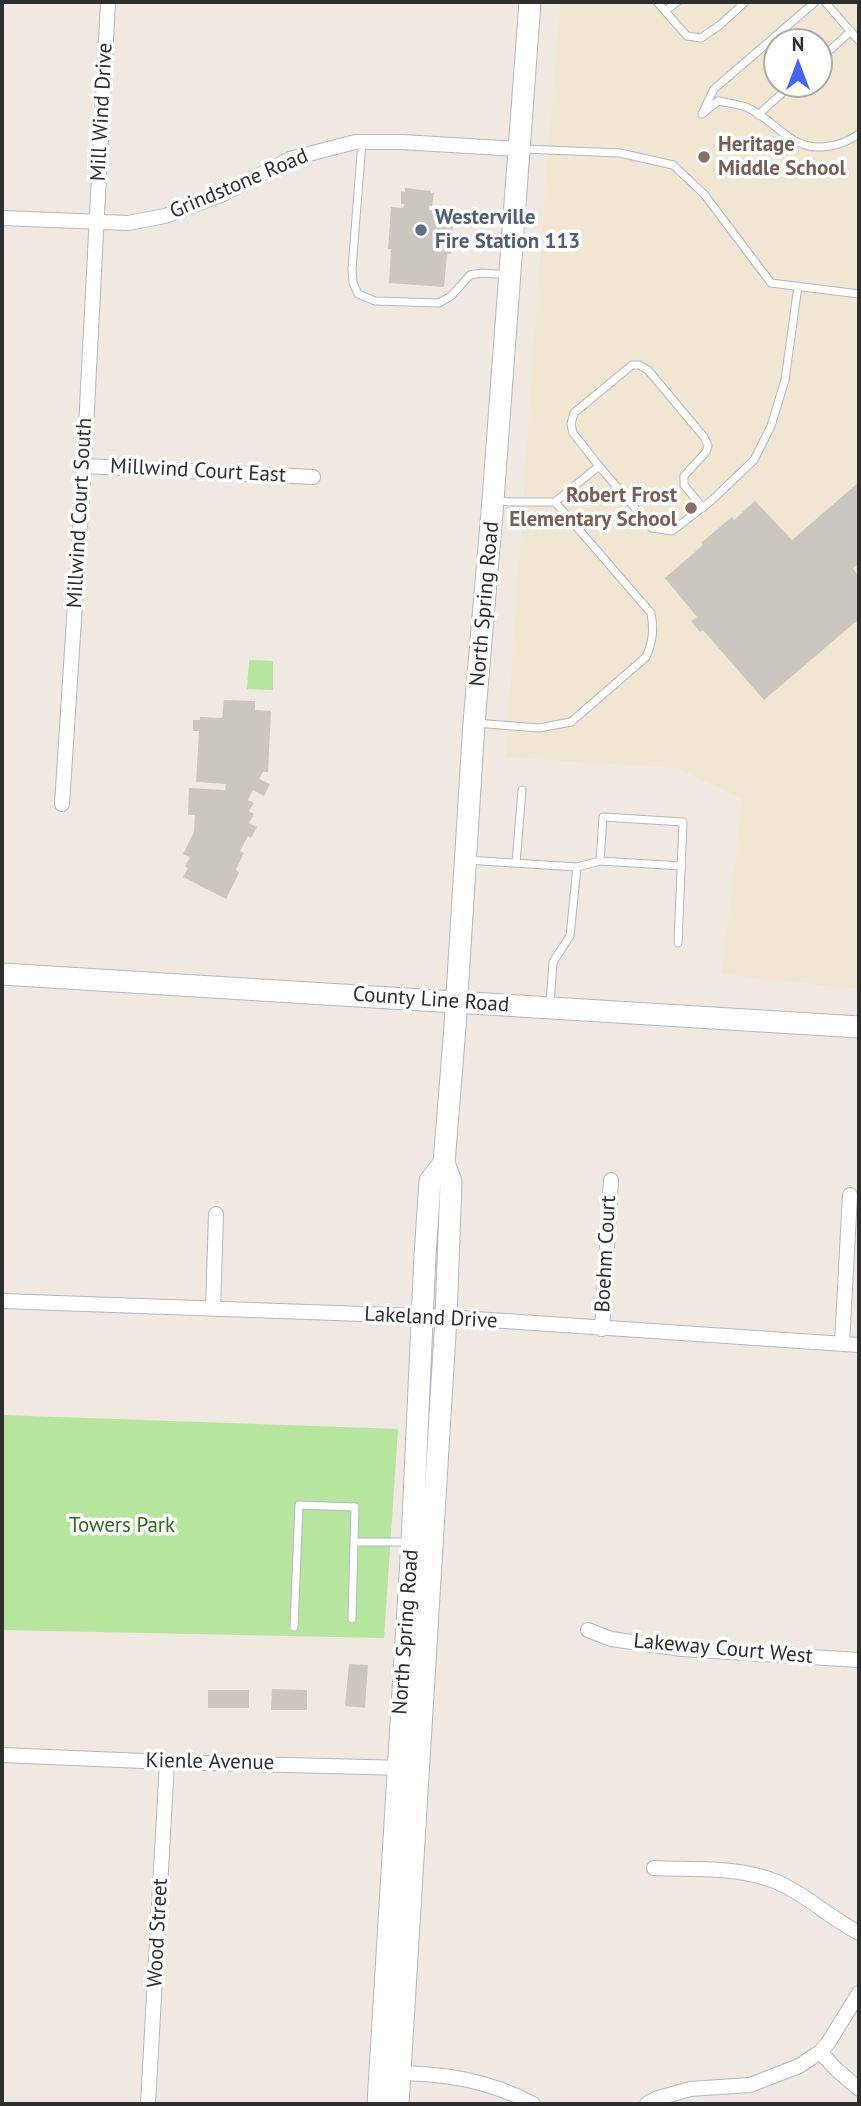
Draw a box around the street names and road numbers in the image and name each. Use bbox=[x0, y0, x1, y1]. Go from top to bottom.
street label: Mill Wind Drive bbox=[86, 42, 118, 182]
street label: Grindstone Road bbox=[166, 144, 312, 224]
street label: Millwind Court South bbox=[62, 417, 98, 609]
street label: Millwind Court East bbox=[110, 454, 286, 488]
street label: North Spring Road bbox=[465, 520, 505, 688]
street label: County Line Road bbox=[352, 982, 510, 1018]
street label: Boehm Court bbox=[590, 1195, 622, 1313]
street label: Lakeland Drive bbox=[364, 1302, 498, 1334]
street label: North Spring Road bbox=[388, 1549, 424, 1715]
street label: Lakeway Court West bbox=[632, 1629, 814, 1669]
street label: Kienle Avenue bbox=[145, 1748, 275, 1776]
street label: Wood Street bbox=[143, 1878, 173, 1988]

